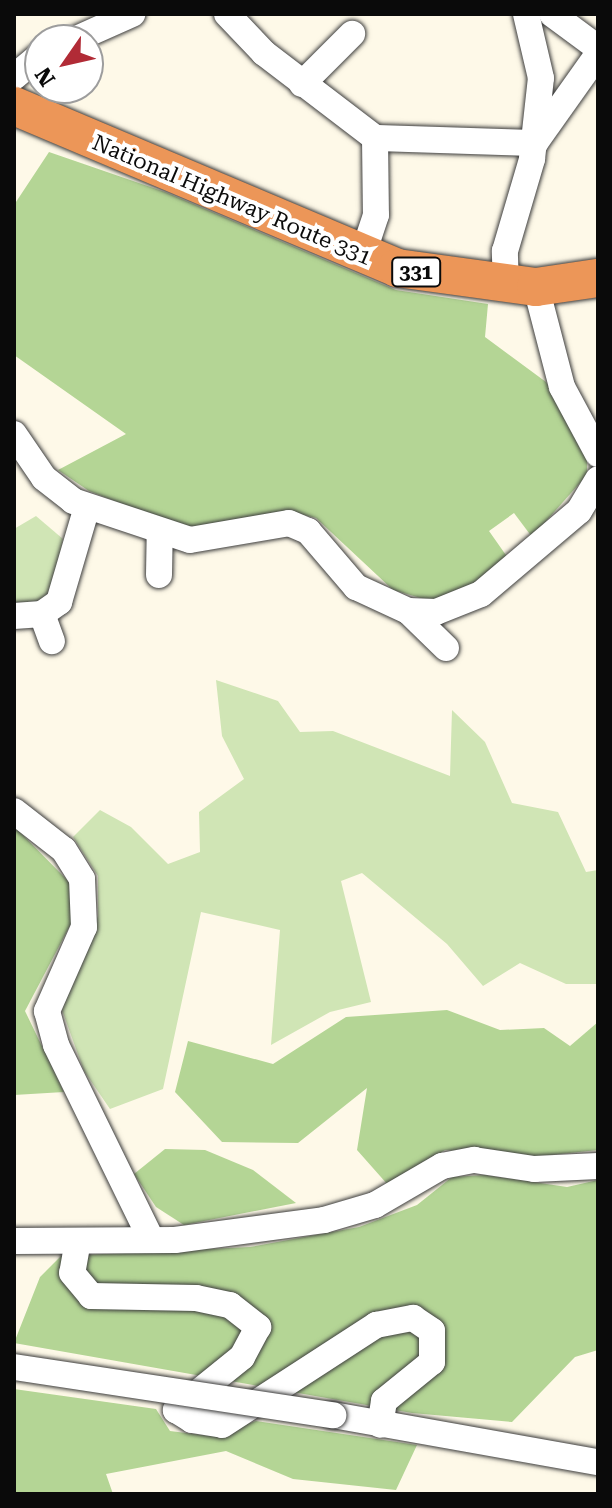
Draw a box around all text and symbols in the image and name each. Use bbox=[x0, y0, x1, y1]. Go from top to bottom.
north arrow bbox=[24, 24, 104, 104]
text: N bbox=[30, 63, 60, 91]
street label: National Highway Route 331 bbox=[88, 129, 376, 271]
road number: 331 bbox=[390, 256, 442, 288]

